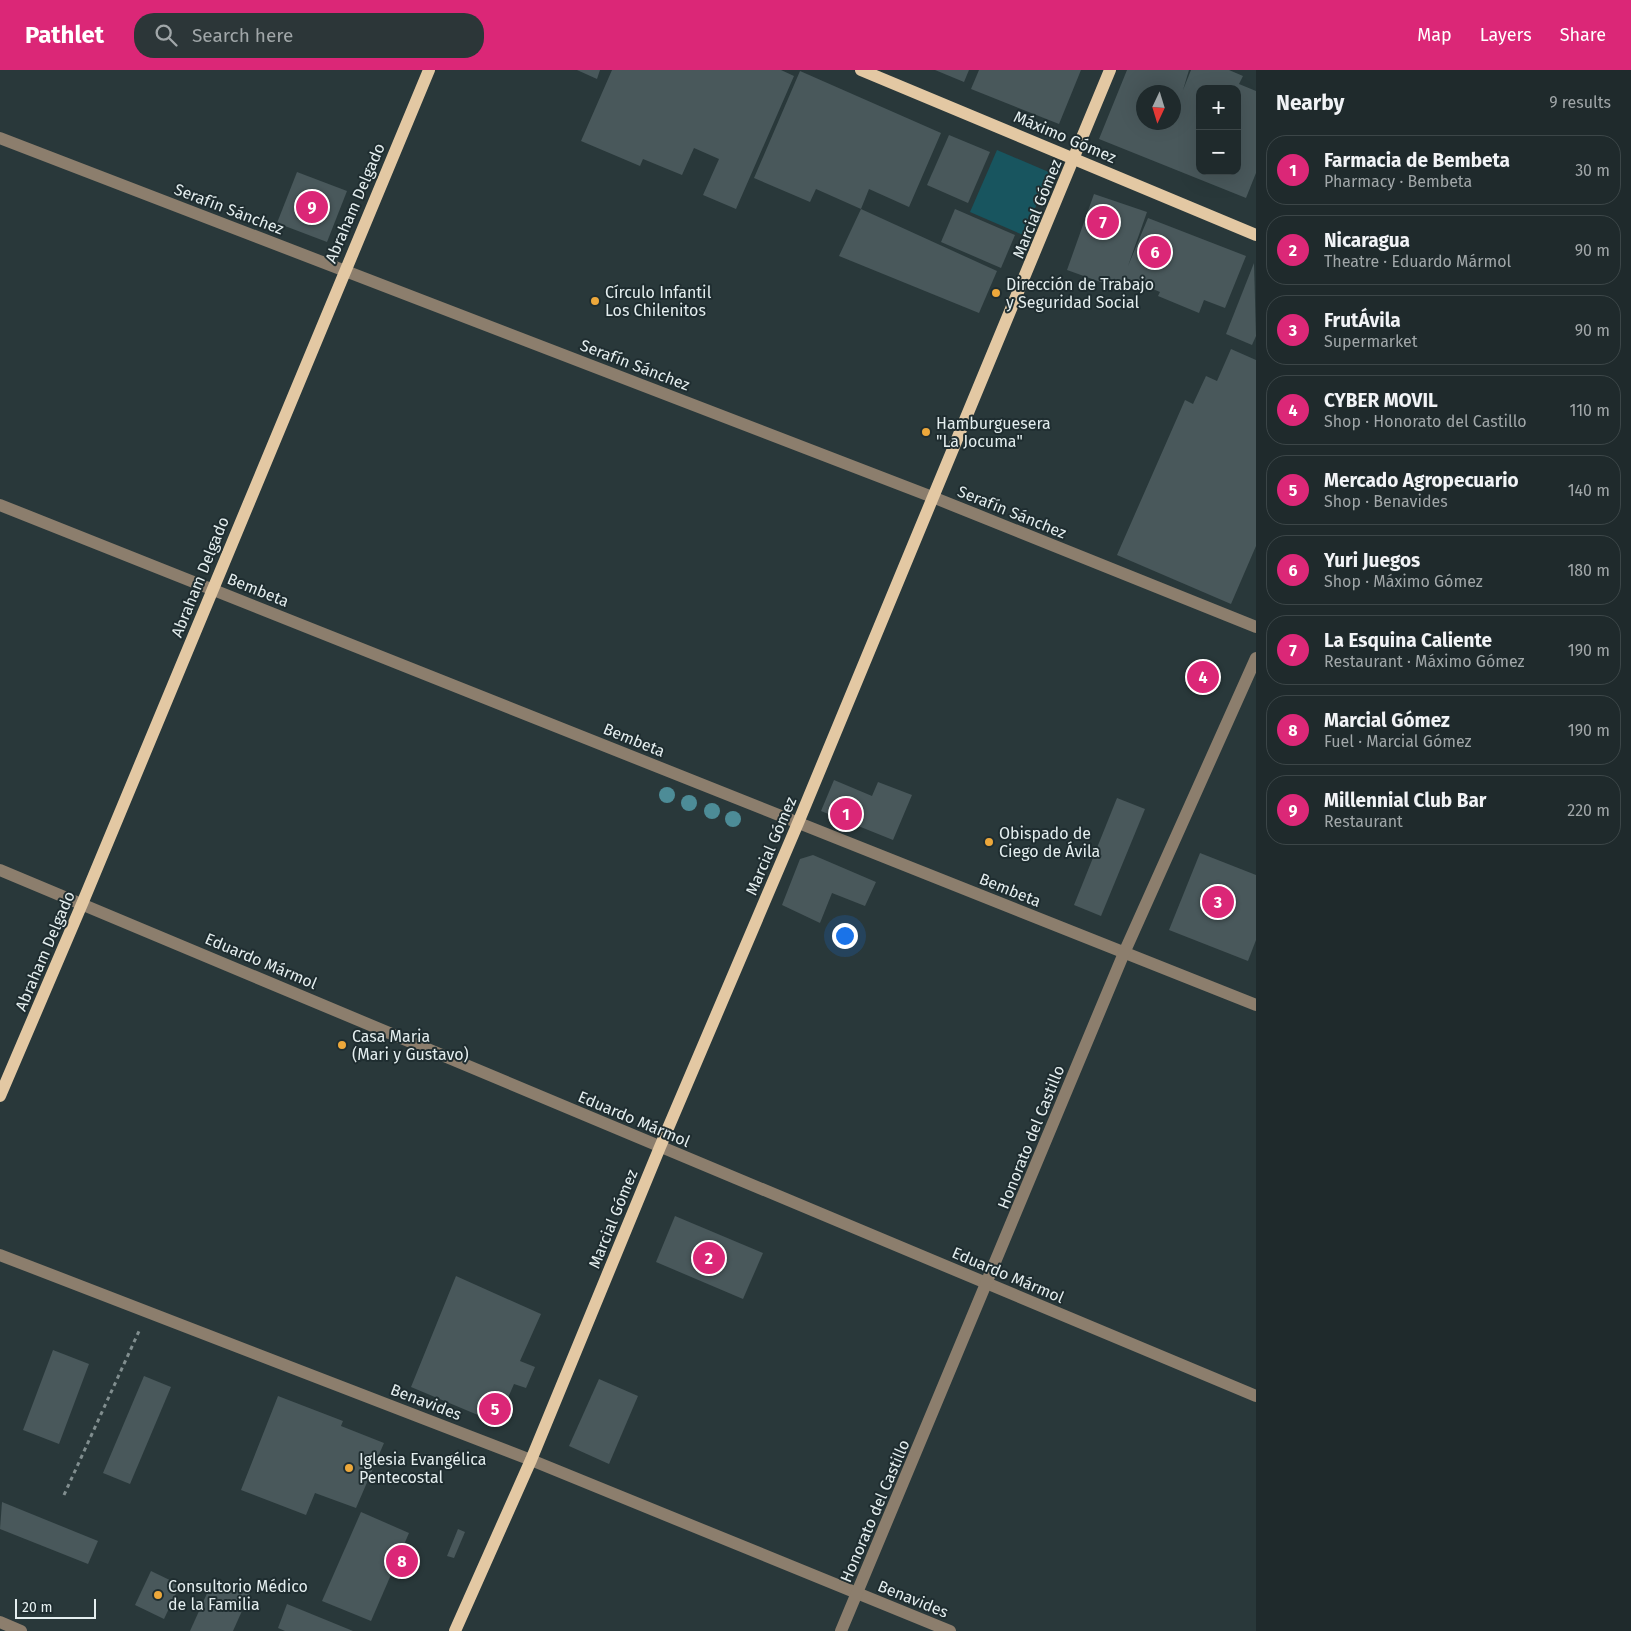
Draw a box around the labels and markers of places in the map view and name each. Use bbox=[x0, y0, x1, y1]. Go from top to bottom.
pin: 9 bbox=[296, 188, 328, 226]
pin: 7 bbox=[1087, 203, 1119, 241]
pin: 6 bbox=[1139, 233, 1171, 271]
place label: Dirección de Trabajo y Seguridad Social bbox=[1006, 275, 1154, 312]
place label: Círculo Infantil Los Chilenitos bbox=[605, 283, 712, 320]
marker: Dirección de Trabajo y Seguridad Social bbox=[990, 287, 1002, 299]
marker: Círculo Infantil Los Chilenitos bbox=[589, 295, 601, 307]
place label: Hamburguesera "La Jocuma" bbox=[936, 414, 1051, 451]
marker: Hamburguesera "La Jocuma" bbox=[920, 426, 932, 438]
pin: 4 bbox=[1187, 658, 1219, 696]
pin: 1 bbox=[830, 795, 862, 833]
place label: Obispado de Ciego de Ávila bbox=[999, 824, 1100, 861]
marker: Obispado de Ciego de Ávila bbox=[983, 836, 995, 848]
pin: 3 bbox=[1202, 883, 1234, 921]
place label: Casa Maria (Mari y Gustavo) bbox=[352, 1027, 469, 1064]
marker: Casa Maria (Mari y Gustavo) bbox=[336, 1039, 348, 1051]
pin: 2 bbox=[693, 1239, 725, 1277]
pin: 5 bbox=[479, 1390, 511, 1428]
place label: Iglesia Evangélica Pentecostal bbox=[359, 1450, 486, 1487]
marker: Iglesia Evangélica Pentecostal bbox=[343, 1462, 355, 1474]
pin: 8 bbox=[386, 1542, 418, 1580]
place label: Consultorio Médico de la Familia bbox=[168, 1577, 308, 1614]
marker: Consultorio Médico de la Familia bbox=[152, 1589, 164, 1601]

